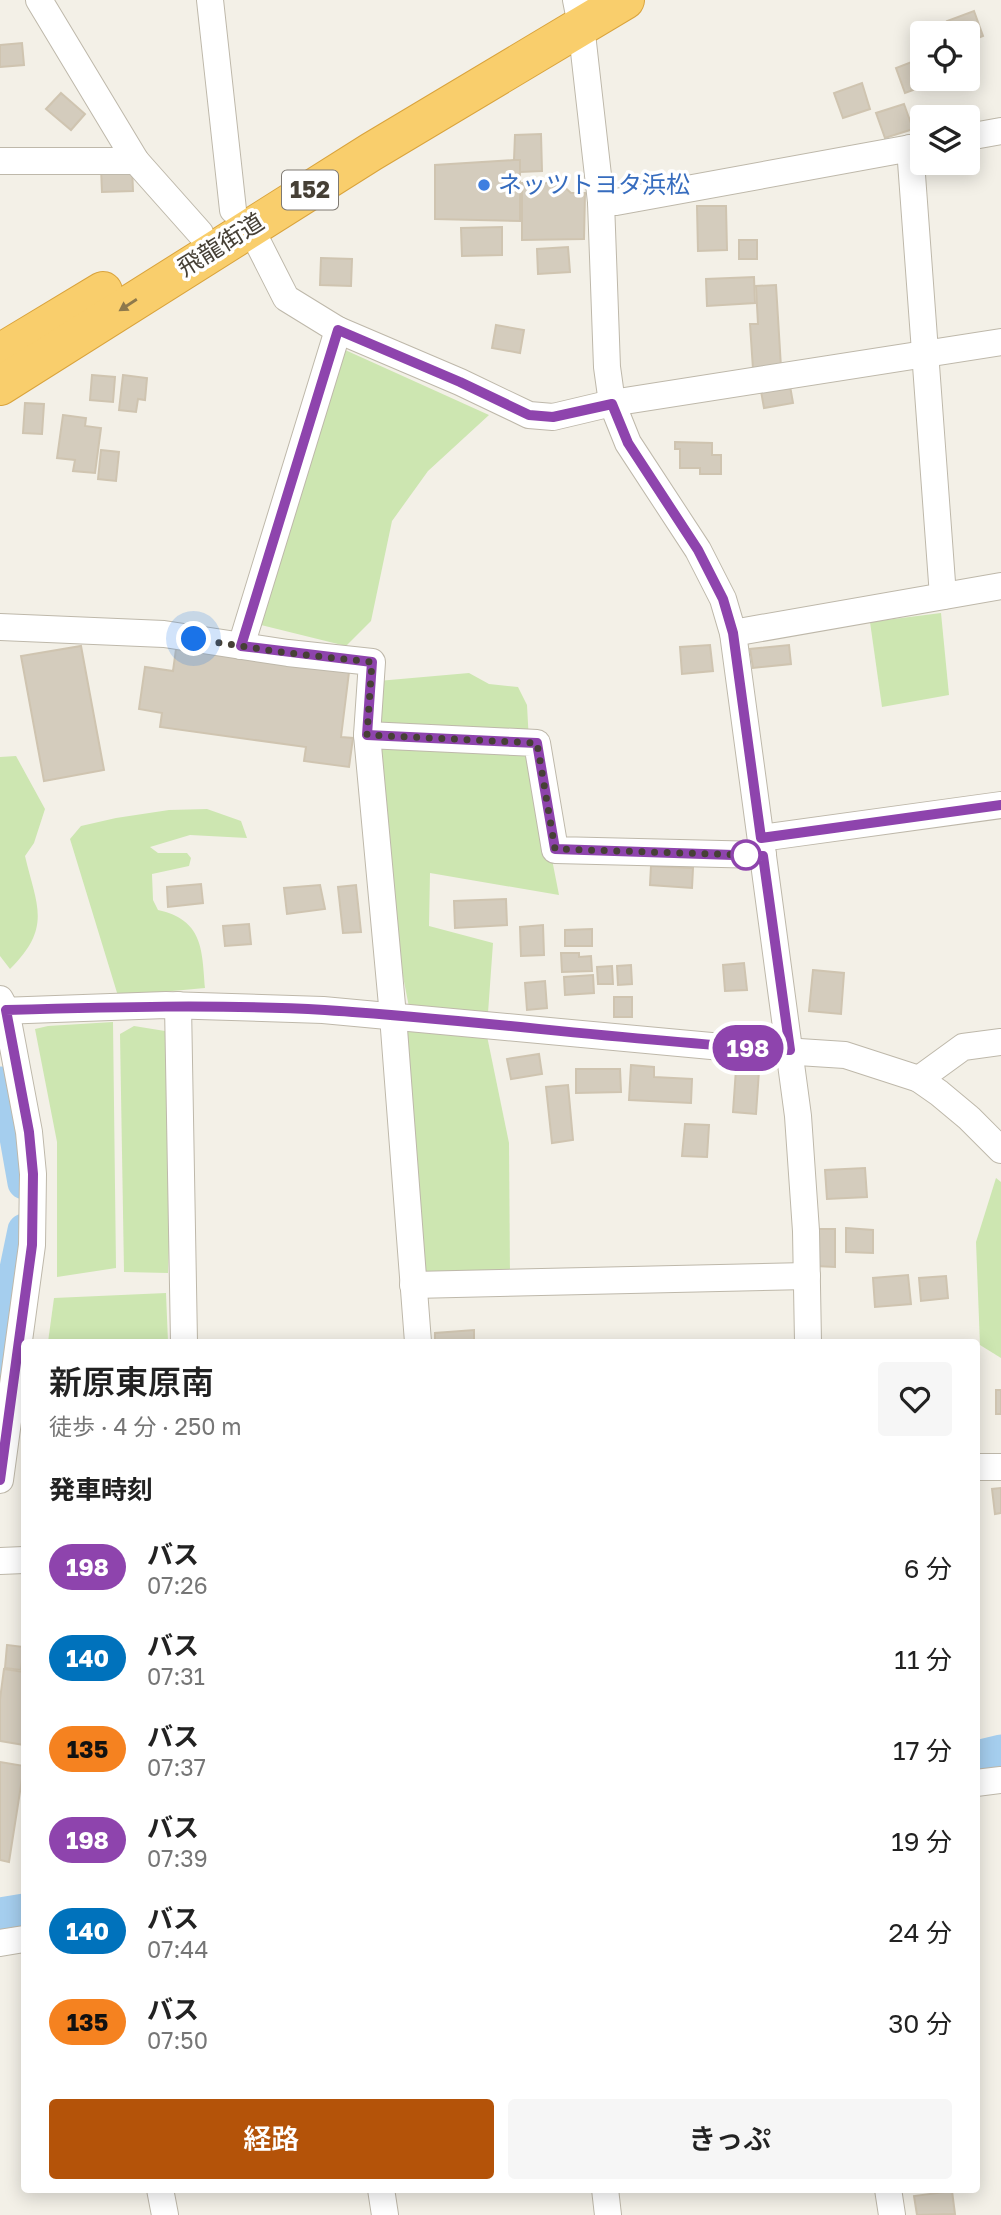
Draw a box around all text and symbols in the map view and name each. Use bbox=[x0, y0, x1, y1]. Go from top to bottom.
map controls bbox=[910, 21, 980, 175]
button: locate bbox=[910, 21, 980, 91]
button: layers bbox=[910, 105, 980, 175]
place label: ネッツトヨタ浜松 bbox=[498, 169, 690, 198]
road number: 152 bbox=[282, 170, 338, 210]
marker: ネッツトヨタ浜松 bbox=[476, 177, 492, 193]
street label: 飛龍街道 bbox=[172, 206, 269, 281]
one-way arrow bbox=[118, 298, 138, 311]
your location bbox=[176, 621, 211, 656]
unlabelled marker bbox=[731, 840, 761, 870]
line badge: 198 bbox=[708, 1025, 788, 1071]
text: 198 bbox=[727, 1033, 769, 1062]
text: 新原東原南 bbox=[49, 1362, 214, 1401]
button: heart bbox=[878, 1362, 952, 1436]
text: 徒歩 · 4 分 · 250 m bbox=[49, 1412, 242, 1440]
text: 発車時刻 bbox=[49, 1474, 153, 1505]
text: バス bbox=[147, 1539, 199, 1570]
text: 198 bbox=[66, 1552, 109, 1581]
text: 6 分 bbox=[904, 1553, 952, 1584]
text: 07:26 bbox=[147, 1571, 208, 1599]
text: バス bbox=[147, 1630, 199, 1661]
text: 140 bbox=[66, 1643, 109, 1672]
text: 11 分 bbox=[894, 1644, 952, 1675]
text: 07:31 bbox=[147, 1662, 205, 1690]
text: バス bbox=[147, 1721, 199, 1752]
text: 135 bbox=[67, 1734, 108, 1763]
text: 17 分 bbox=[893, 1735, 952, 1766]
text: 07:37 bbox=[147, 1753, 206, 1781]
text: バス bbox=[147, 1812, 199, 1843]
text: 198 bbox=[66, 1825, 109, 1854]
text: 19 分 bbox=[891, 1826, 952, 1857]
text: 07:39 bbox=[147, 1844, 208, 1872]
text: バス bbox=[147, 1903, 199, 1934]
text: 140 bbox=[66, 1916, 109, 1945]
text: 24 分 bbox=[889, 1917, 952, 1948]
text: 07:44 bbox=[147, 1935, 208, 1963]
text: バス bbox=[147, 1994, 199, 2025]
text: 135 bbox=[67, 2007, 108, 2036]
text: 30 分 bbox=[888, 2008, 952, 2039]
text: 07:50 bbox=[147, 2026, 208, 2054]
button: 経路 bbox=[49, 2099, 494, 2179]
button: きっぷ bbox=[508, 2099, 952, 2179]

